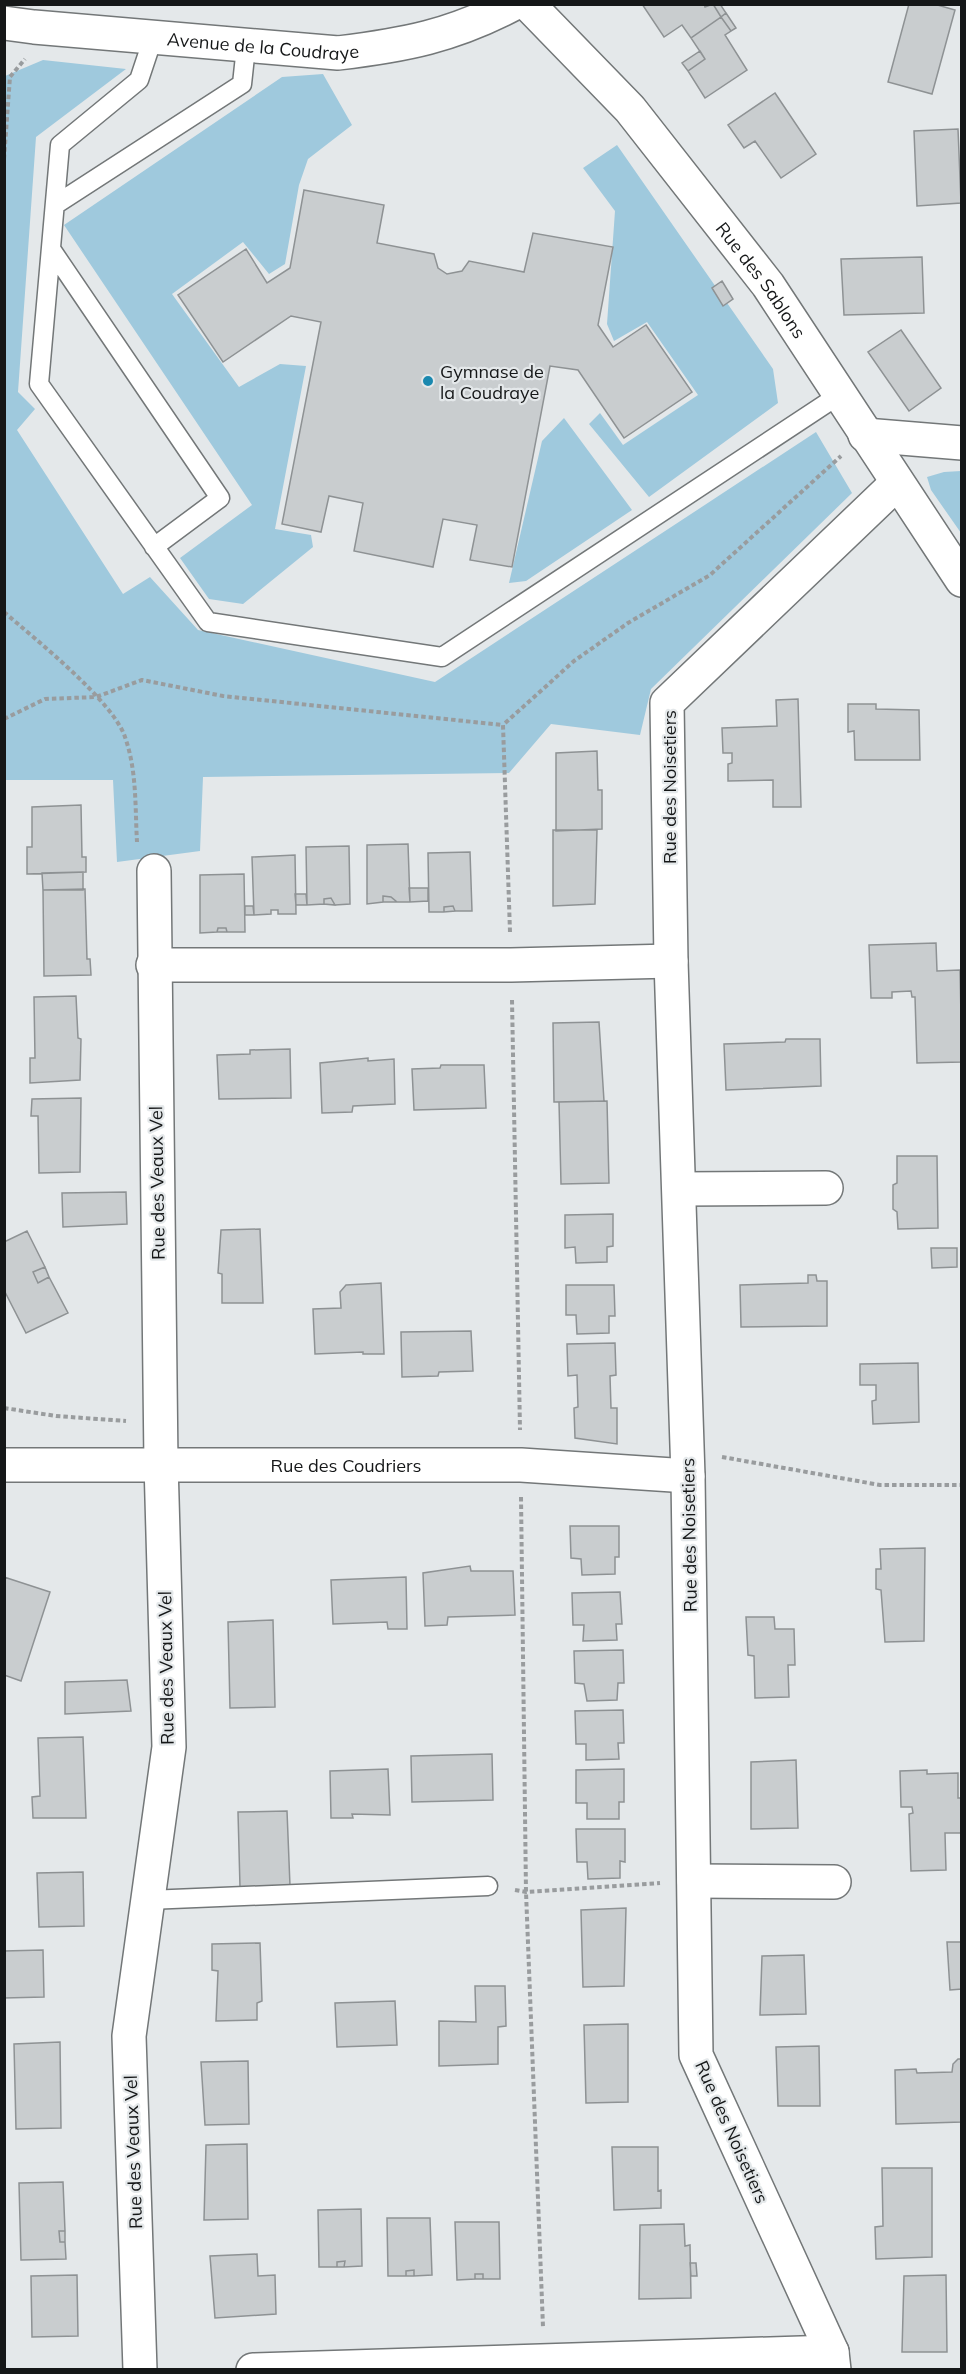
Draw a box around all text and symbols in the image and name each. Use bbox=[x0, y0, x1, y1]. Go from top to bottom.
street label: Avenue de la Coudraye bbox=[166, 27, 360, 65]
street label: Rue des Sablons bbox=[711, 217, 811, 343]
place label: Gymnase de la Coudraye bbox=[440, 360, 544, 404]
marker: Gymnase de la Coudraye bbox=[421, 374, 435, 388]
street label: Rue des Noisetiers bbox=[658, 710, 681, 864]
street label: Rue des Veaux Vel bbox=[144, 1106, 170, 1260]
street label: Rue des Coudriers bbox=[271, 1454, 421, 1477]
street label: Rue des Noisetiers bbox=[676, 1458, 702, 1612]
street label: Rue des Veaux Vel bbox=[153, 1591, 179, 1745]
street label: Rue des Noisetiers bbox=[690, 2057, 774, 2207]
street label: Rue des Veaux Vel bbox=[119, 2075, 147, 2229]

